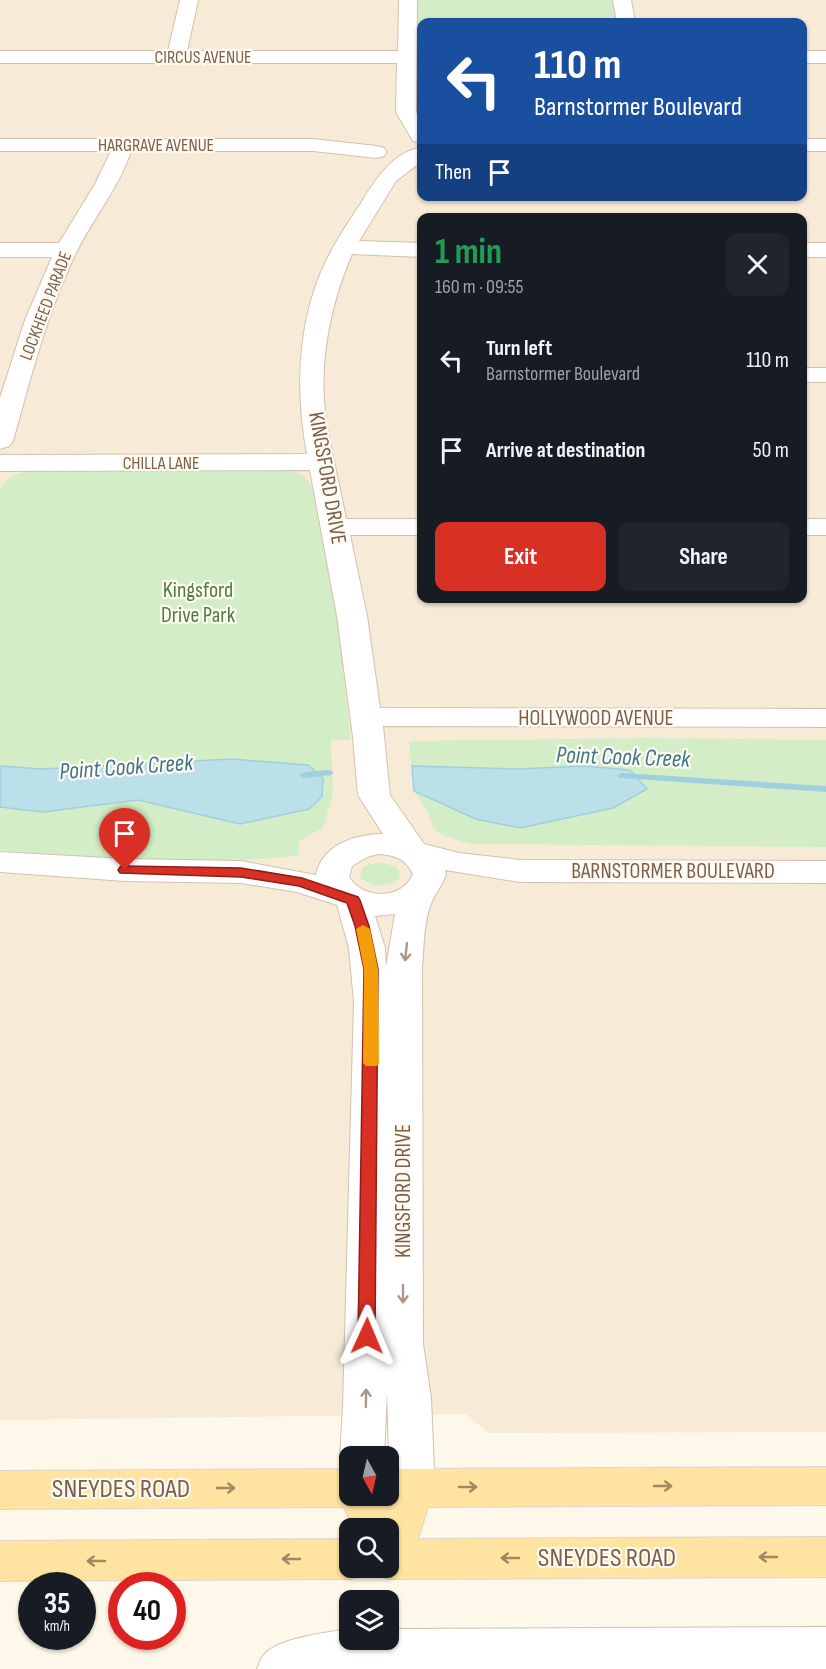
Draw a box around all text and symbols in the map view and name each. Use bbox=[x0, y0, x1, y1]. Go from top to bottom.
text: 110 m bbox=[534, 40, 621, 91]
icon: left bbox=[435, 42, 513, 120]
street label: CIRCUS AVENUE bbox=[155, 47, 251, 68]
text: Barnstormer Boulevard bbox=[534, 91, 742, 123]
street label: HARGRAVE AVENUE bbox=[98, 135, 214, 156]
icon: arrive bbox=[483, 156, 516, 189]
text: Then bbox=[435, 159, 471, 186]
text: 1 min bbox=[435, 231, 502, 274]
button: close bbox=[726, 233, 789, 296]
street label: LOCKHEED PARADE bbox=[16, 249, 76, 363]
text: 160 m · 09:55 bbox=[435, 275, 524, 299]
text: Turn left bbox=[486, 335, 552, 362]
icon: left bbox=[435, 344, 468, 377]
text: 110 m bbox=[746, 347, 789, 374]
text: Barnstormer Boulevard bbox=[486, 362, 640, 386]
street label: KINGSFORD DRIVE bbox=[302, 410, 352, 546]
icon: arrive bbox=[435, 434, 468, 467]
text: Arrive at destination bbox=[486, 437, 645, 464]
text: 50 m bbox=[753, 437, 789, 464]
street label: CHILLA LANE bbox=[123, 453, 199, 474]
button: Exit bbox=[435, 522, 606, 591]
button: Share bbox=[618, 522, 789, 591]
park label: Kingsford Drive Park bbox=[161, 577, 236, 629]
street label: HOLLYWOOD AVENUE bbox=[518, 705, 674, 732]
water label: Point Cook Creek bbox=[556, 740, 691, 774]
water label: Point Cook Creek bbox=[58, 748, 195, 786]
pin bbox=[99, 808, 150, 870]
icon: arrive bbox=[108, 817, 141, 850]
street label: BARNSTORMER BOULEVARD bbox=[571, 858, 775, 885]
one-way arrow bbox=[400, 941, 411, 961]
street label: KINGSFORD DRIVE bbox=[390, 1124, 417, 1258]
one-way arrow bbox=[397, 1283, 409, 1303]
position arrow bbox=[335, 1304, 399, 1368]
one-way arrow bbox=[360, 1389, 371, 1409]
north arrow bbox=[339, 1446, 399, 1506]
map controls bbox=[339, 1446, 399, 1650]
street label: SNEYDES ROAD bbox=[52, 1473, 190, 1505]
one-way arrow bbox=[652, 1480, 672, 1492]
one-way arrow bbox=[457, 1481, 477, 1493]
one-way arrow bbox=[216, 1482, 236, 1494]
button: search bbox=[339, 1518, 399, 1578]
street label: SNEYDES ROAD bbox=[538, 1542, 676, 1574]
one-way arrow bbox=[758, 1551, 778, 1563]
one-way arrow bbox=[500, 1552, 520, 1564]
one-way arrow bbox=[282, 1554, 302, 1565]
one-way arrow bbox=[87, 1555, 107, 1567]
speed limit sign: 40 bbox=[108, 1572, 186, 1650]
text: 35 bbox=[44, 1586, 70, 1622]
button: layers bbox=[339, 1590, 399, 1650]
text: km/h bbox=[44, 1617, 70, 1636]

